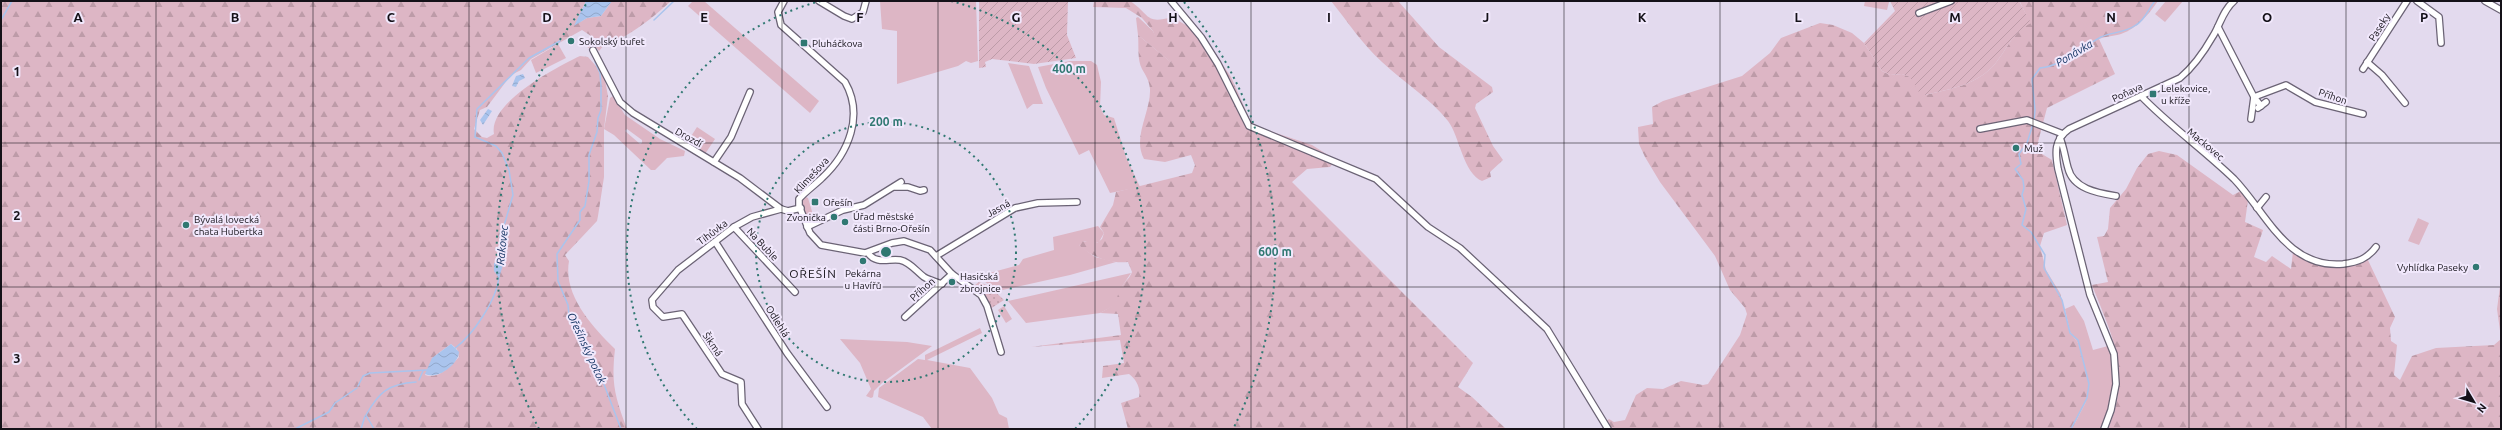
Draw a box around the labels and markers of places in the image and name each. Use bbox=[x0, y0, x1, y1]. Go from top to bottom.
marker: Sokolský bufet bbox=[566, 36, 576, 46]
place label: Sokolský bufet bbox=[579, 36, 645, 47]
marker: Pluháčkova bbox=[799, 38, 809, 48]
place label: Pluháčkova bbox=[812, 38, 863, 49]
place label: Lelekovice, u kříže bbox=[2161, 83, 2210, 106]
marker: Lelekovice, u kříže bbox=[2148, 89, 2158, 99]
marker: Muž bbox=[2011, 143, 2021, 153]
place label: Muž bbox=[2024, 143, 2043, 154]
marker: Ořešín bbox=[810, 197, 820, 207]
place label: Ořešín bbox=[823, 197, 853, 208]
place label: Úřad městské části Brno-Ořešín bbox=[853, 210, 930, 234]
place label: Zvonička bbox=[787, 212, 826, 223]
marker: Zvonička bbox=[829, 212, 839, 222]
place label: Bývalá lovecká chata Hubertka bbox=[194, 214, 263, 237]
marker: Úřad městské části Brno-Ořešín bbox=[840, 217, 850, 227]
marker: Bývalá lovecká chata Hubertka bbox=[181, 220, 191, 230]
centre of rings bbox=[879, 245, 893, 259]
marker: Pekárna u Havířů bbox=[858, 256, 868, 266]
place label: Vyhlídka Paseky bbox=[2397, 262, 2468, 273]
marker: Vyhlídka Paseky bbox=[2471, 262, 2481, 272]
place label: Pekárna u Havířů bbox=[845, 268, 881, 291]
place label: Hasičská zbrojnice bbox=[960, 271, 1001, 294]
marker: Hasičská zbrojnice bbox=[947, 277, 957, 287]

